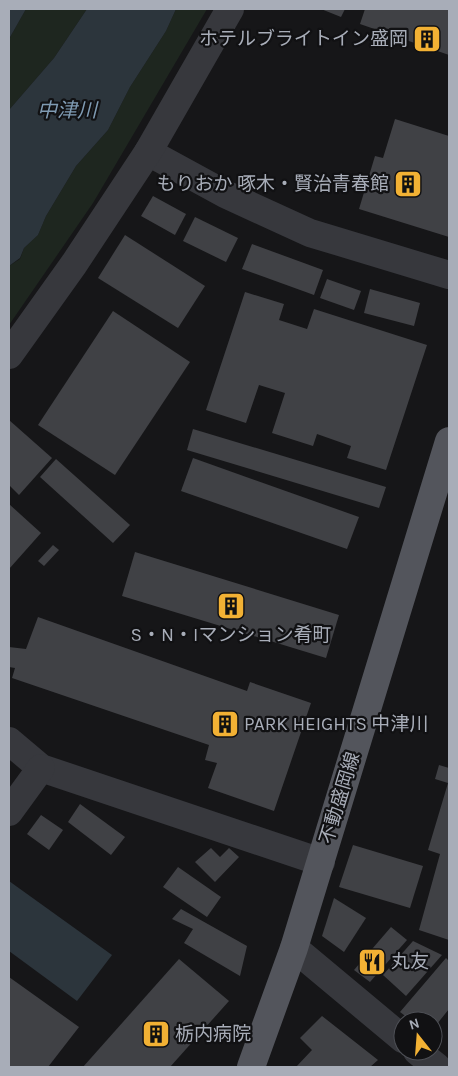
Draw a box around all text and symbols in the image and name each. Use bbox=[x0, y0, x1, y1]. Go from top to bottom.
building icon: ホテルブライトイン盛岡 bbox=[412, 24, 442, 54]
place label: ホテルブライトイン盛岡 bbox=[199, 28, 408, 50]
water label: 中津川 bbox=[37, 99, 99, 122]
building icon: もりおか 啄木・賢治青春館 bbox=[393, 169, 423, 199]
place label: もりおか 啄木・賢治青春館 bbox=[156, 173, 389, 195]
building icon: S・N・Iマンション肴町 bbox=[216, 591, 246, 621]
place label: S・N・Iマンション肴町 bbox=[131, 624, 331, 646]
building icon: PARK HEIGHTS 中津川 bbox=[210, 709, 240, 739]
place label: PARK HEIGHTS 中津川 bbox=[244, 713, 429, 735]
street label: 不動盛岡線 bbox=[316, 749, 364, 847]
restaurant icon: 丸友 bbox=[357, 947, 387, 977]
place label: 丸友 bbox=[391, 951, 429, 973]
north arrow bbox=[393, 1011, 443, 1061]
text: N bbox=[407, 1014, 422, 1034]
building icon: 栃内病院 bbox=[141, 1019, 171, 1049]
place label: 栃内病院 bbox=[175, 1023, 251, 1045]

